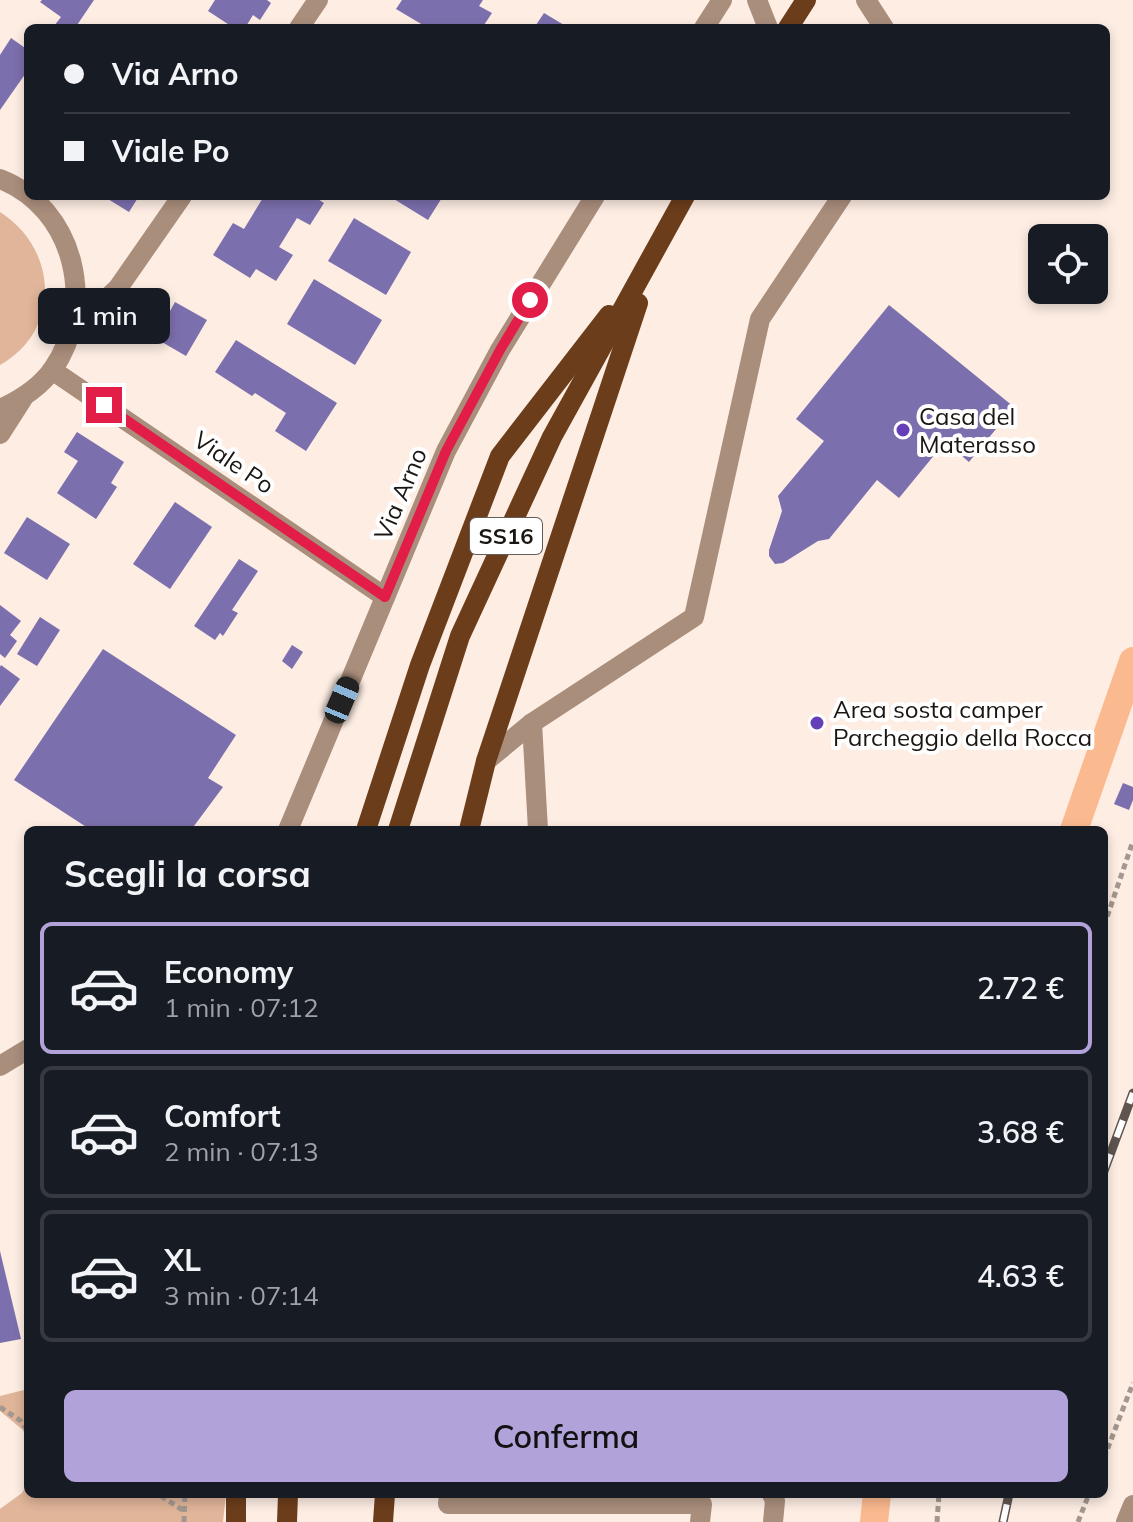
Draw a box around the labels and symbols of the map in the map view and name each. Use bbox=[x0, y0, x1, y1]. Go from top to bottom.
route start bbox=[512, 282, 548, 318]
callout: 1 min bbox=[38, 289, 170, 345]
route end bbox=[86, 387, 122, 423]
place label: Casa del Materasso bbox=[919, 401, 1036, 459]
marker: Casa del Materasso bbox=[894, 421, 912, 439]
street label: Viale Po bbox=[188, 424, 280, 500]
street label: Via Arno bbox=[367, 443, 433, 545]
road number: SS16 bbox=[470, 518, 542, 554]
car bbox=[322, 673, 362, 727]
place label: Area sosta camper Parcheggio della Rocca bbox=[833, 694, 1092, 752]
marker: Area sosta camper Parcheggio della Rocca bbox=[808, 714, 826, 732]

